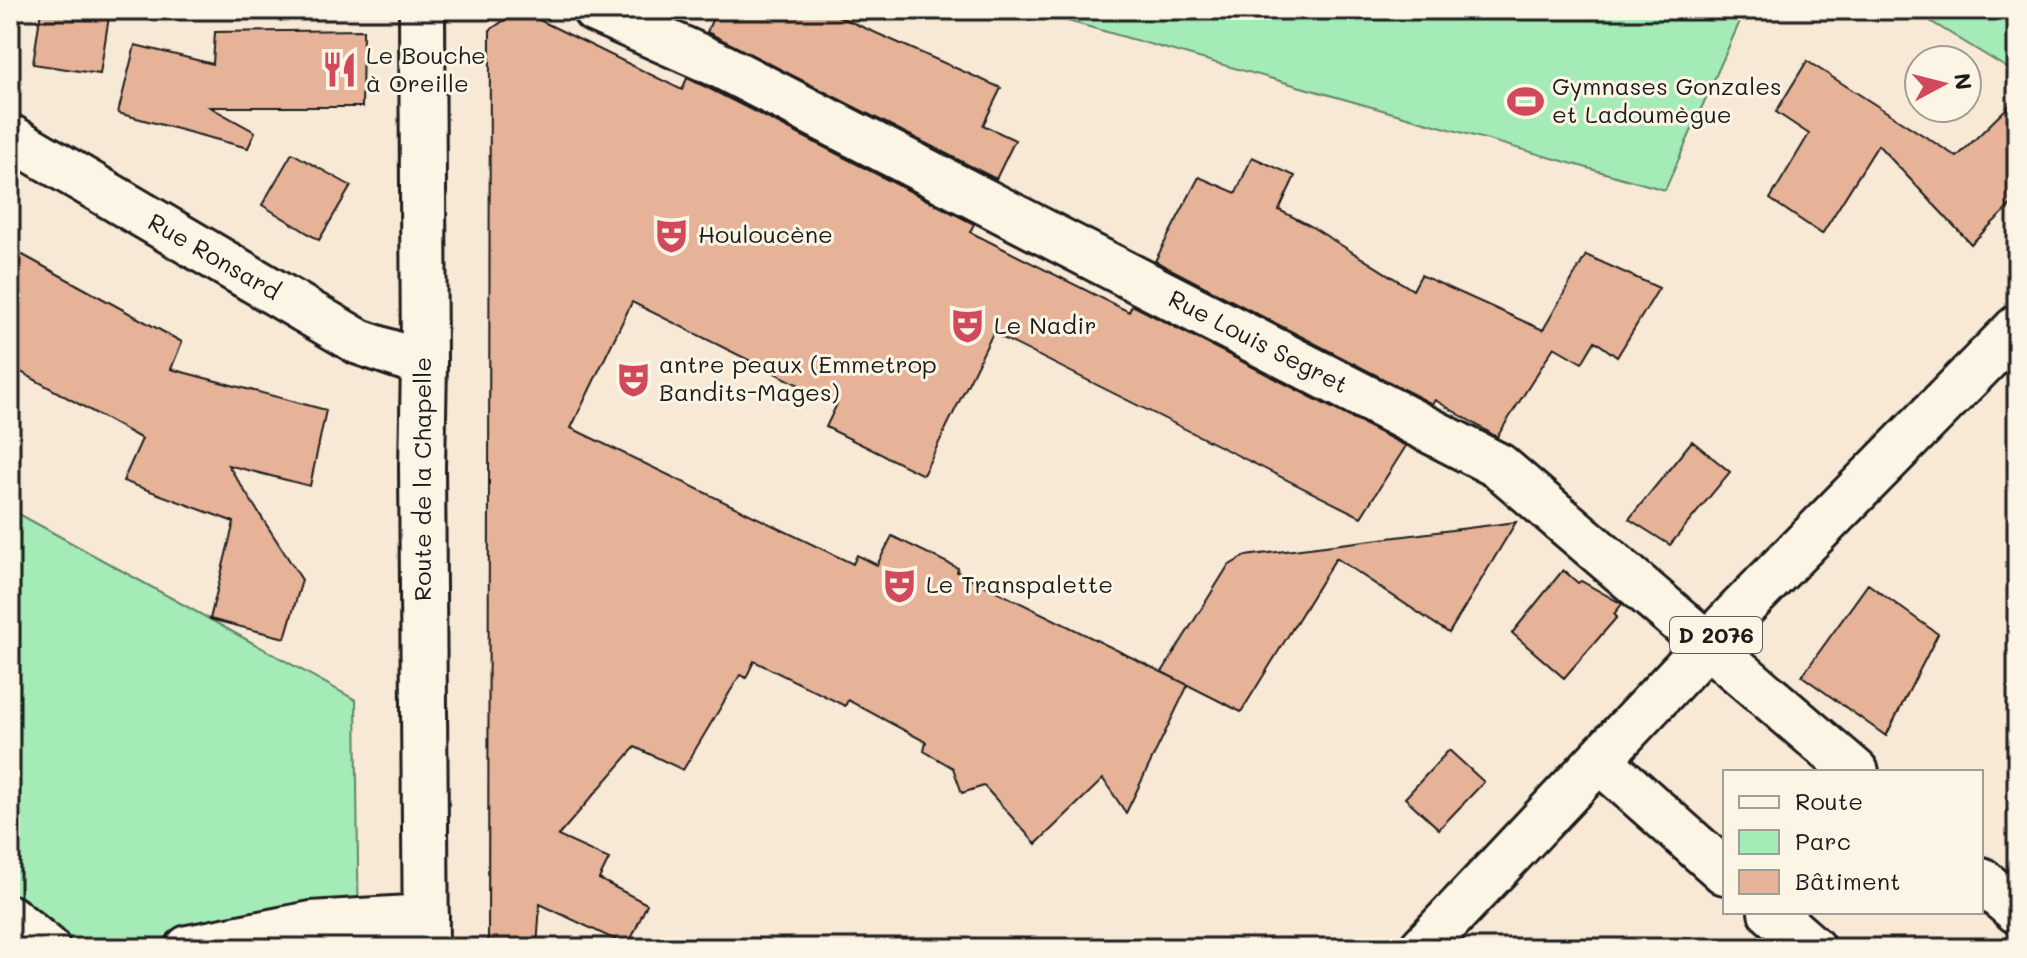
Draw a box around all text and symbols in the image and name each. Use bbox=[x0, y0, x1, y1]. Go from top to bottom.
place label: Le Bouche à Oreille bbox=[366, 39, 486, 98]
north arrow bbox=[1903, 44, 1983, 124]
restaurant icon: Le Bouche à Oreille bbox=[321, 51, 359, 89]
place label: Gymnases Gonzales et Ladoumègue bbox=[1552, 70, 1782, 129]
text: N bbox=[1948, 71, 1979, 92]
sports icon: Gymnases Gonzales et Ladoumègue bbox=[1507, 82, 1545, 120]
street label: Rue Ronsard bbox=[143, 205, 287, 306]
theatre icon: Houloucène bbox=[653, 216, 691, 254]
place label: Houloucène bbox=[698, 218, 833, 249]
street label: Rue Louis Segret bbox=[1164, 282, 1354, 399]
theatre icon: Le Nadir bbox=[949, 307, 987, 345]
place label: Le Nadir bbox=[994, 309, 1096, 340]
place label: antre peaux (Emmetrop Bandits-Mages) bbox=[659, 348, 937, 407]
street label: Route de la Chapelle bbox=[406, 357, 437, 601]
theatre icon: antre peaux (Emmetrop Bandits-Mages) bbox=[614, 360, 652, 398]
theatre icon: Le Transpalette bbox=[881, 566, 919, 604]
place label: Le Transpalette bbox=[926, 568, 1113, 599]
road number: D 2076 bbox=[1670, 617, 1762, 653]
legend bbox=[1723, 770, 1983, 914]
text: Route bbox=[1795, 785, 1863, 816]
text: Parc bbox=[1795, 825, 1851, 856]
text: Bâtiment bbox=[1795, 865, 1901, 896]

